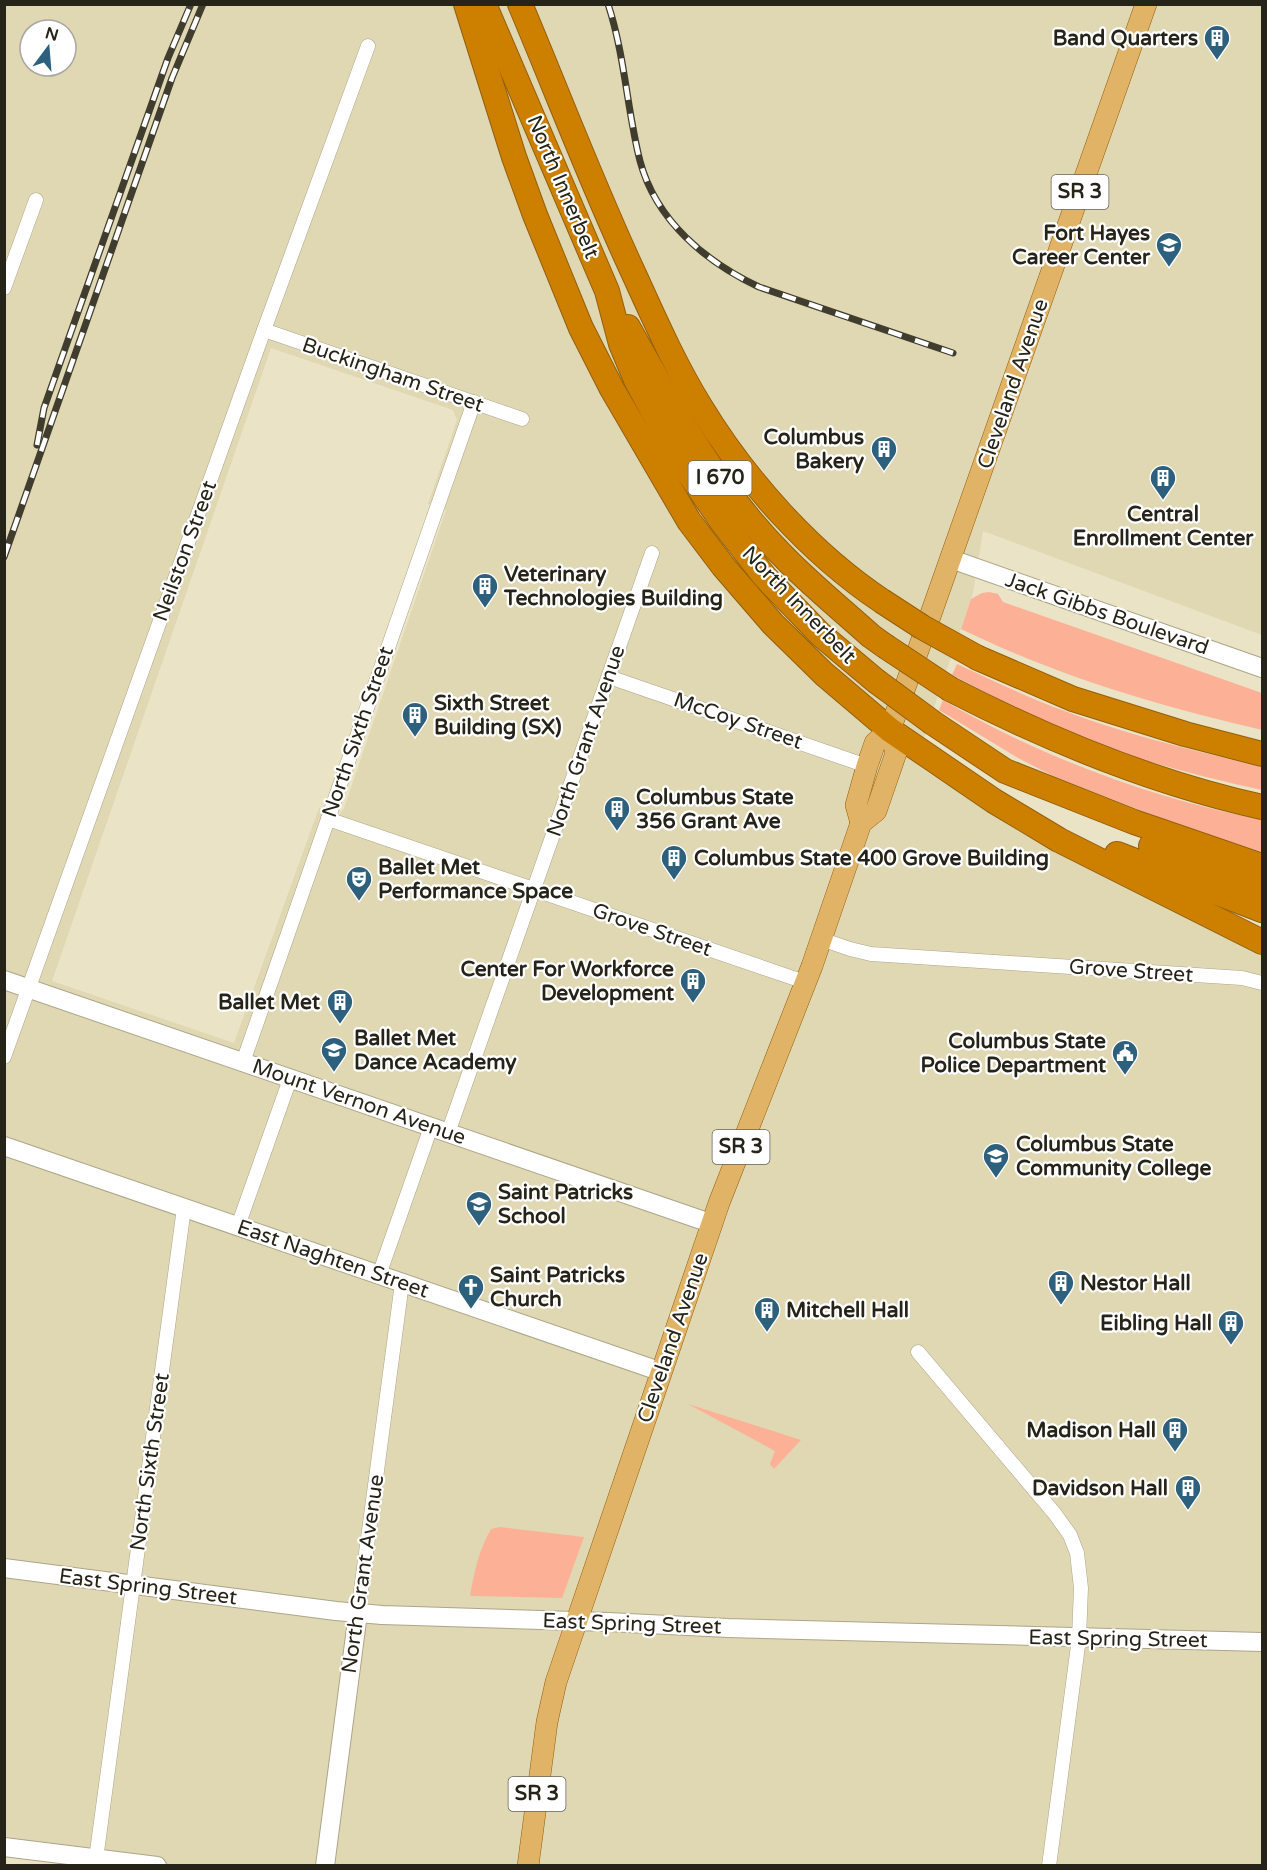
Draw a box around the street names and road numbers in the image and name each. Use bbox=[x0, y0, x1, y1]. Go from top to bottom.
street label: North Innerbelt bbox=[522, 112, 604, 262]
road number: SR 3 bbox=[1052, 175, 1108, 209]
street label: Cleveland Avenue bbox=[972, 296, 1054, 472]
street label: Buckingham Street bbox=[299, 332, 487, 418]
road number: I 670 bbox=[688, 461, 752, 495]
street label: Neilston Street bbox=[148, 477, 222, 625]
street label: North Innerbelt bbox=[737, 541, 861, 669]
street label: Jack Gibbs Boulevard bbox=[1002, 567, 1212, 661]
street label: North Grant Avenue bbox=[542, 642, 631, 840]
street label: North Sixth Street bbox=[317, 643, 399, 821]
street label: McCoy Street bbox=[670, 687, 806, 755]
street label: Grove Street bbox=[589, 898, 715, 962]
street label: Grove Street bbox=[1068, 954, 1194, 988]
street label: Mount Vernon Avenue bbox=[249, 1054, 469, 1150]
road number: SR 3 bbox=[712, 1130, 770, 1164]
street label: East Naghten Street bbox=[234, 1214, 432, 1304]
street label: Cleveland Avenue bbox=[632, 1250, 714, 1426]
street label: North Sixth Street bbox=[125, 1371, 175, 1553]
street label: North Grant Avenue bbox=[337, 1473, 389, 1675]
street label: East Spring Street bbox=[57, 1564, 239, 1610]
street label: East Spring Street bbox=[542, 1608, 722, 1640]
street label: East Spring Street bbox=[1028, 1625, 1208, 1653]
road number: SR 3 bbox=[508, 1777, 566, 1811]

